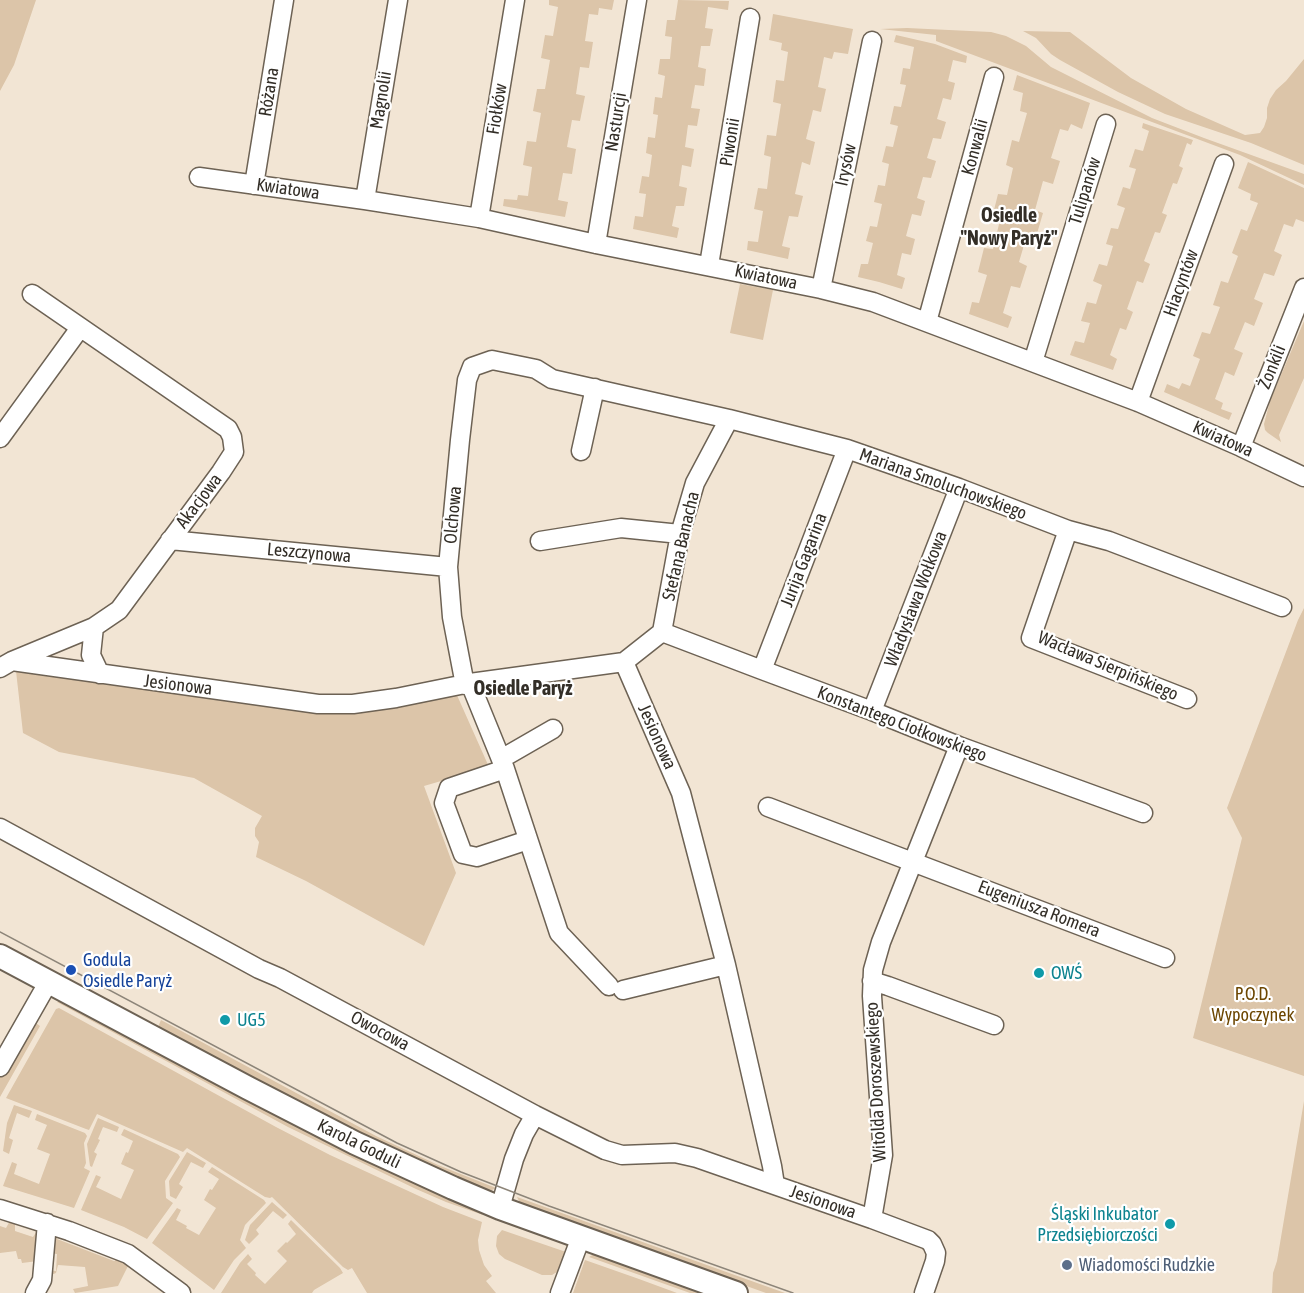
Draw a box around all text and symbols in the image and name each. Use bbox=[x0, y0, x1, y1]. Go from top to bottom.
street label: Różana bbox=[254, 66, 284, 118]
street label: Magnolii bbox=[366, 69, 396, 131]
street label: Fiołków bbox=[482, 82, 512, 136]
street label: Nasturcji bbox=[601, 91, 631, 153]
street label: Piwonii bbox=[716, 116, 744, 168]
street label: Konwalii bbox=[957, 116, 993, 178]
street label: Irysów bbox=[831, 142, 861, 188]
street label: Tulipanów bbox=[1065, 155, 1105, 227]
street label: Kwiatowa bbox=[255, 174, 321, 204]
district label: Osiedle "Nowy Paryż" bbox=[961, 204, 1057, 251]
street label: Hiacyntów bbox=[1159, 247, 1203, 319]
street label: Kwiatowa bbox=[733, 260, 799, 294]
street label: Żonkili bbox=[1253, 342, 1291, 392]
street label: Kwiatowa bbox=[1189, 416, 1257, 462]
street label: Mariana Smoluchowskiego bbox=[856, 444, 1030, 524]
street label: Akacjowa bbox=[171, 469, 227, 533]
street label: Olchowa bbox=[440, 485, 466, 545]
street label: Stefana Banacha bbox=[658, 489, 704, 603]
street label: Jurija Gagarina bbox=[776, 510, 832, 610]
street label: Władysława Wołkowa bbox=[880, 528, 952, 670]
street label: Leszczynowa bbox=[266, 539, 352, 567]
street label: Wacława Sierpińskiego bbox=[1034, 627, 1182, 705]
street label: Jesionowa bbox=[143, 670, 213, 700]
district label: Osiedle Paryż bbox=[474, 677, 572, 701]
street label: Konstantego Ciołkowskiego bbox=[814, 682, 990, 766]
street label: Jesionowa bbox=[633, 701, 681, 773]
street label: Eugeniusza Romera bbox=[975, 876, 1103, 942]
place label: Godula Osiedle Paryż bbox=[83, 949, 172, 992]
place label: OWŚ bbox=[1051, 962, 1082, 984]
marker: Godula Osiedle Paryż bbox=[64, 963, 78, 977]
marker: OWŚ bbox=[1032, 966, 1046, 980]
park label: P.O.D. Wypoczynek bbox=[1212, 983, 1294, 1026]
street label: Witolda Doroszewskiego bbox=[861, 1001, 891, 1163]
street label: Owocowa bbox=[347, 1007, 413, 1055]
place label: UG5 bbox=[237, 1009, 266, 1031]
marker: UG5 bbox=[218, 1013, 232, 1027]
street label: Karola Goduli bbox=[314, 1114, 404, 1174]
street label: Jesionowa bbox=[787, 1181, 859, 1223]
place label: Śląski Inkubator Przedsiębiorczości bbox=[1037, 1203, 1158, 1246]
marker: Śląski Inkubator Przedsiębiorczości bbox=[1163, 1217, 1177, 1231]
place label: Wiadomości Rudzkie bbox=[1079, 1254, 1215, 1276]
marker: Wiadomości Rudzkie bbox=[1060, 1258, 1074, 1272]

